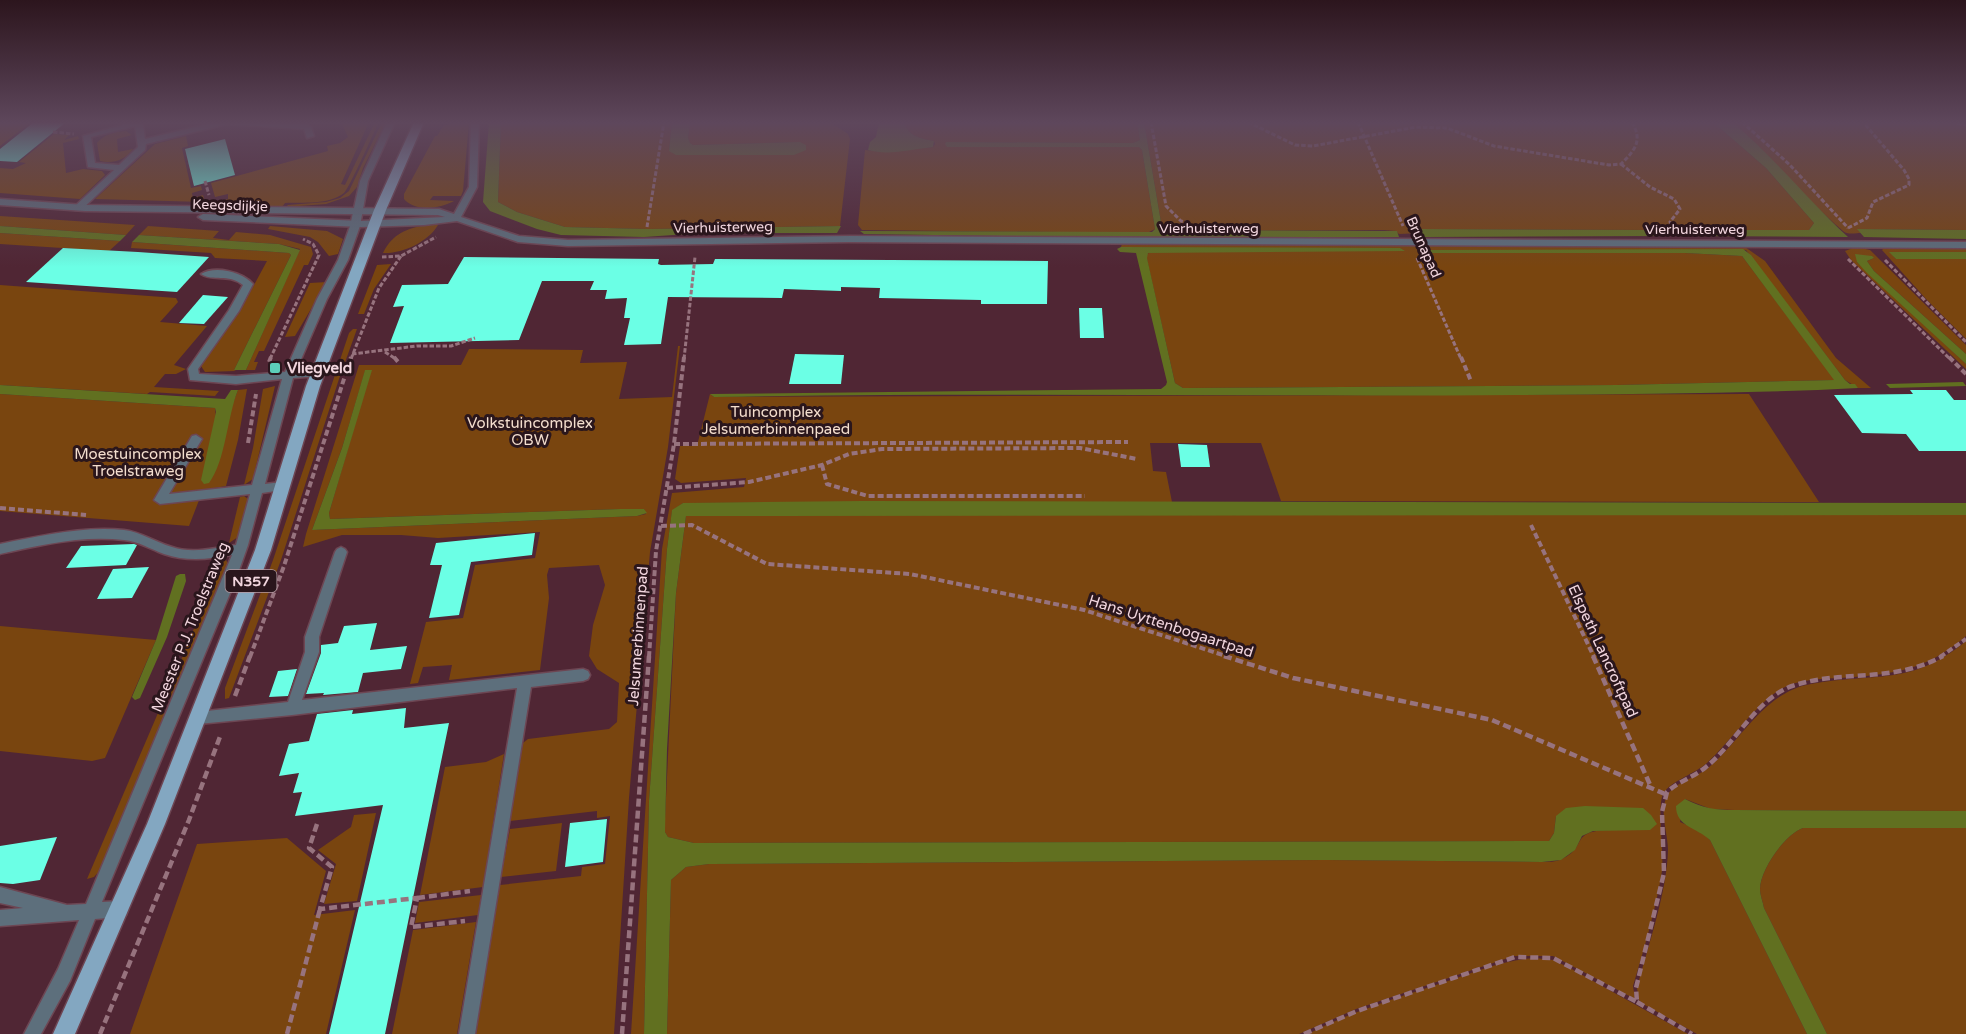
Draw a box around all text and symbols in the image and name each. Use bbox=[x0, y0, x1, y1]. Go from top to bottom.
street label: Keegsdijkje bbox=[192, 196, 268, 215]
street label: Brunapad bbox=[1402, 214, 1445, 281]
street label: Vierhuisterweg bbox=[673, 218, 773, 237]
street label: Vierhuisterweg bbox=[1159, 220, 1259, 237]
street label: Vierhuisterweg bbox=[1645, 221, 1745, 238]
place label: Vliegveld bbox=[287, 359, 352, 378]
marker: Vliegveld bbox=[268, 361, 282, 375]
park label: Tuincomplex Jelsumerbinnenpaed bbox=[702, 403, 850, 438]
park label: Volkstuincomplex OBW bbox=[467, 414, 593, 449]
park label: Moestuincomplex Troelstraweg bbox=[74, 445, 202, 480]
street label: Meester P.J. Troelstraweg bbox=[148, 539, 232, 715]
street label: Jelsumerbinnenpad bbox=[624, 566, 652, 706]
road number: N357 bbox=[226, 570, 276, 592]
street label: Elspeth Lancroftpad bbox=[1564, 582, 1642, 720]
street label: Hans Uyttenbogaartpad bbox=[1086, 591, 1256, 661]

